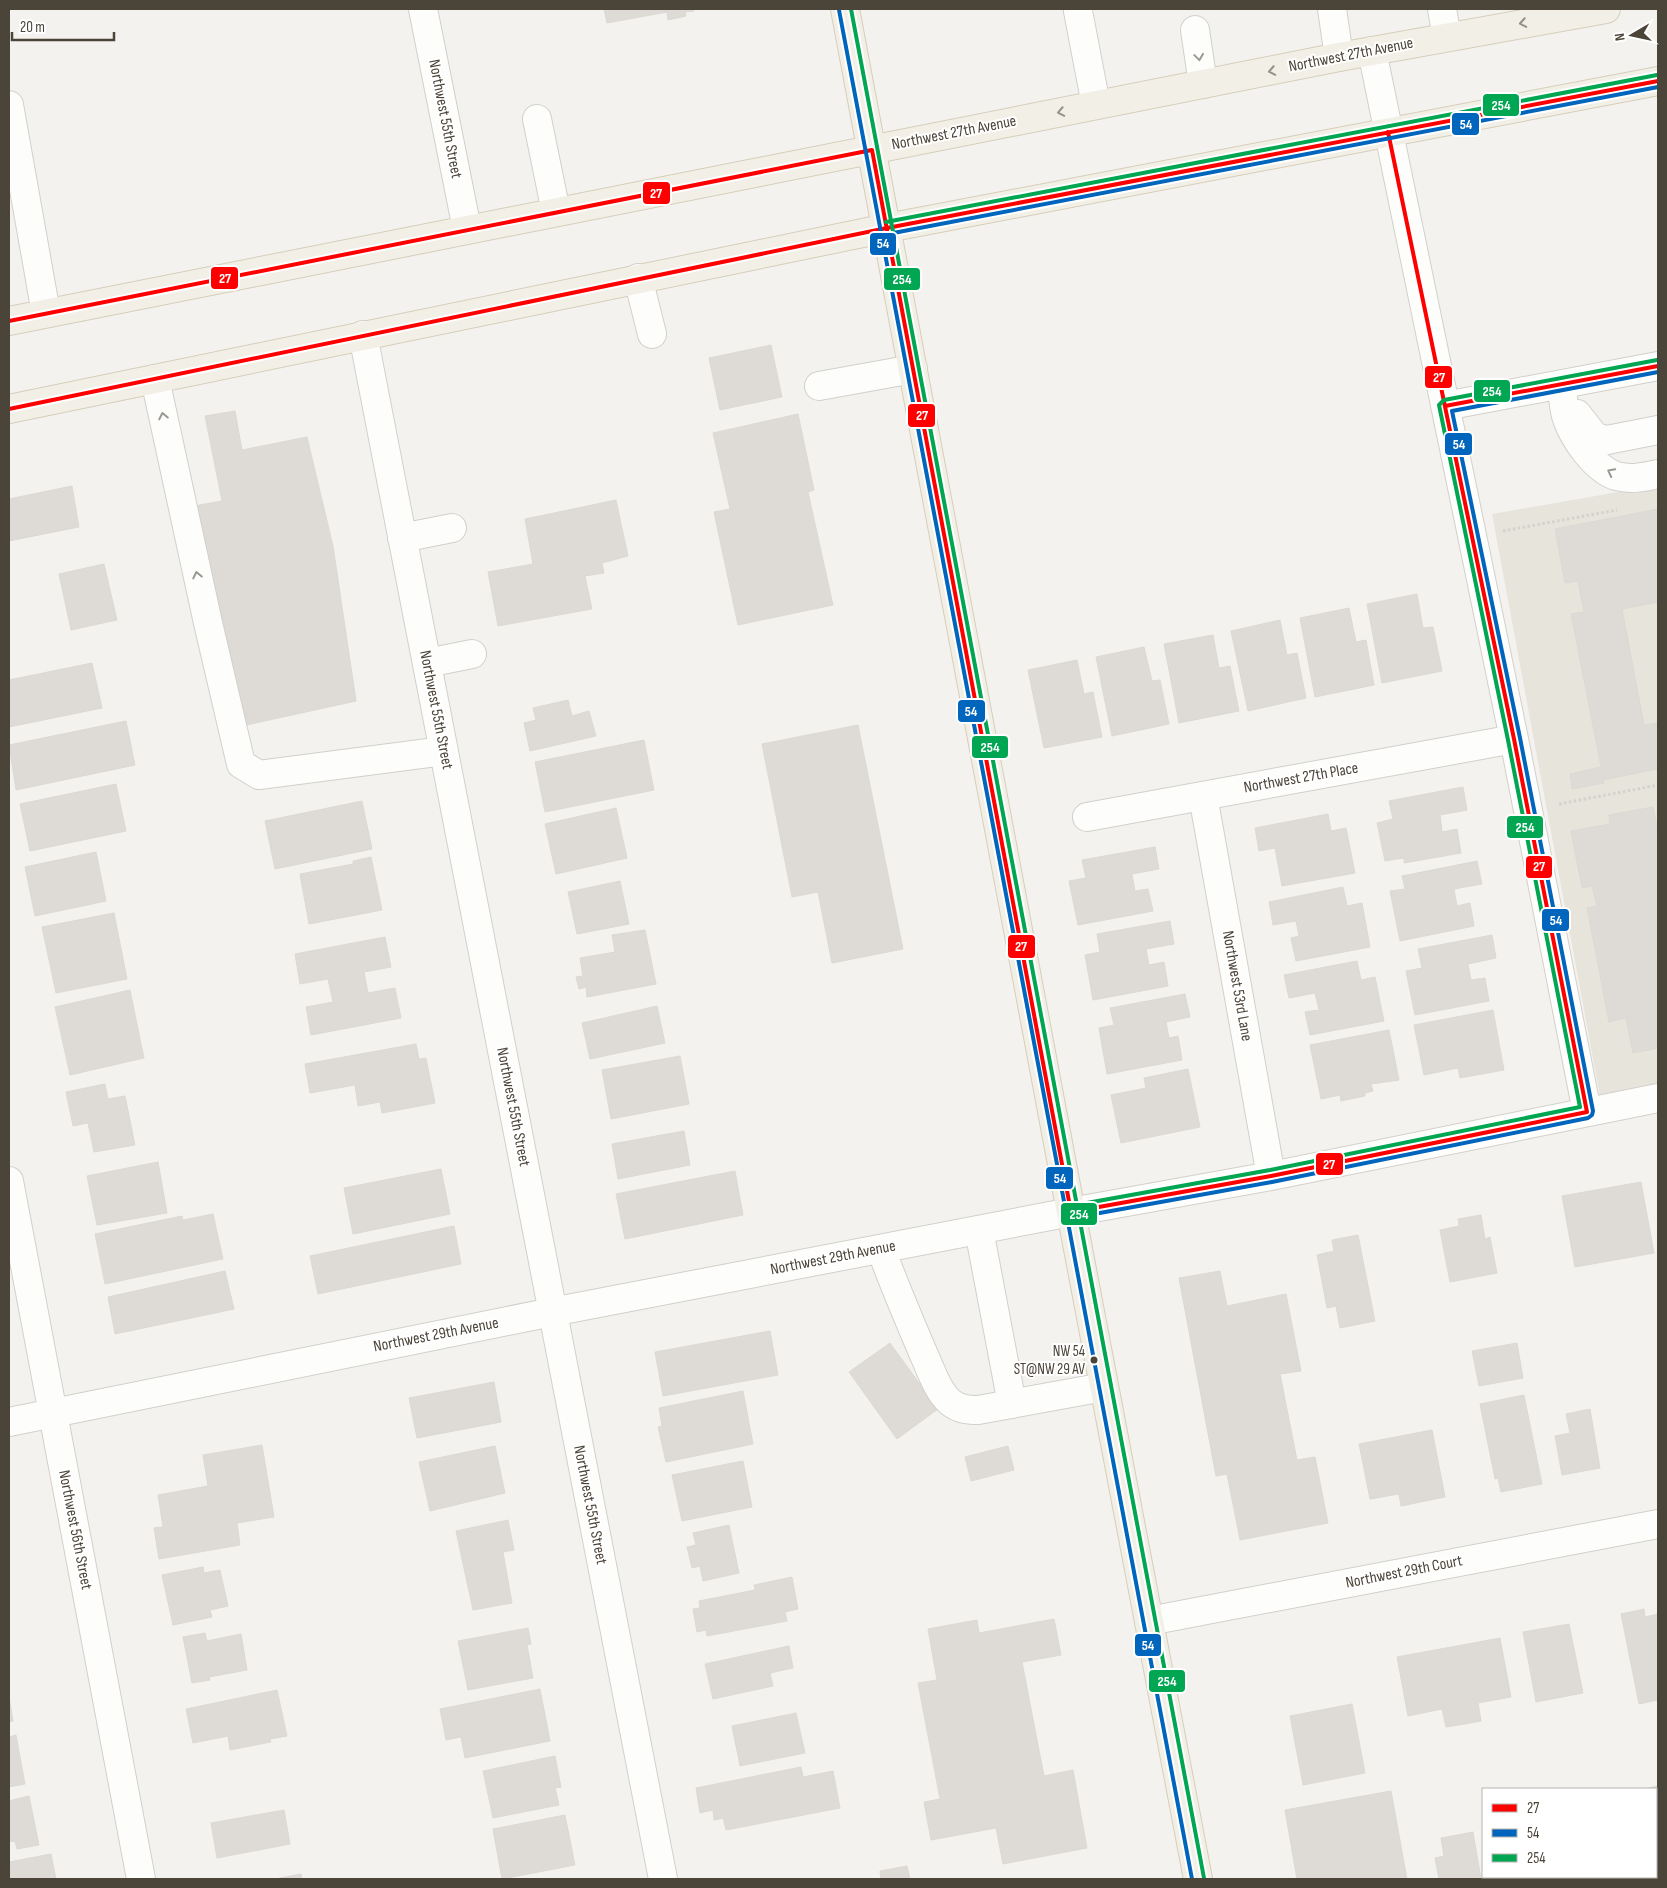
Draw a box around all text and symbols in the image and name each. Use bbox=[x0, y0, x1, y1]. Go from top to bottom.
scale bar bbox=[12, 10, 115, 42]
north arrow bbox=[1607, 10, 1657, 60]
text: 20 m bbox=[20, 18, 45, 37]
one-way arrow bbox=[1519, 18, 1528, 28]
text: N bbox=[1611, 32, 1629, 42]
street label: Northwest 27th Avenue bbox=[1287, 34, 1415, 76]
one-way arrow bbox=[1193, 53, 1203, 62]
street label: Northwest 55th Street bbox=[424, 58, 466, 180]
one-way arrow bbox=[1268, 65, 1277, 75]
line badge: 254 bbox=[1482, 93, 1520, 117]
text: 254 bbox=[1492, 97, 1511, 114]
one-way arrow bbox=[1057, 106, 1066, 117]
street label: Northwest 27th Avenue bbox=[890, 112, 1018, 154]
line badge: 54 bbox=[1451, 112, 1480, 136]
text: 54 bbox=[1460, 116, 1473, 133]
line badge: 27 bbox=[642, 181, 671, 205]
text: 27 bbox=[650, 185, 663, 202]
line badge: 54 bbox=[869, 232, 897, 256]
text: 54 bbox=[877, 235, 890, 252]
line badge: 27 bbox=[210, 266, 239, 290]
line badge: 254 bbox=[883, 267, 921, 291]
text: 27 bbox=[219, 270, 232, 287]
text: 254 bbox=[893, 271, 912, 288]
line badge: 27 bbox=[1424, 365, 1453, 389]
text: 27 bbox=[1433, 369, 1446, 386]
line badge: 254 bbox=[1473, 379, 1511, 403]
text: 254 bbox=[1483, 383, 1502, 400]
line badge: 27 bbox=[907, 403, 936, 428]
text: 27 bbox=[916, 407, 929, 424]
one-way arrow bbox=[158, 412, 169, 421]
line badge: 54 bbox=[1444, 432, 1473, 456]
text: 54 bbox=[1453, 436, 1466, 453]
one-way arrow bbox=[1607, 468, 1616, 478]
one-way arrow bbox=[192, 571, 203, 580]
street label: Northwest 55th Street bbox=[415, 649, 457, 771]
line badge: 54 bbox=[957, 699, 986, 723]
text: 54 bbox=[965, 703, 978, 720]
line badge: 254 bbox=[971, 735, 1009, 759]
text: 254 bbox=[981, 739, 1000, 756]
street label: Northwest 27th Place bbox=[1242, 759, 1360, 797]
line badge: 254 bbox=[1506, 815, 1544, 839]
text: 254 bbox=[1516, 819, 1535, 836]
line badge: 27 bbox=[1525, 855, 1553, 879]
text: 27 bbox=[1533, 858, 1546, 875]
line badge: 54 bbox=[1541, 908, 1570, 932]
text: 54 bbox=[1550, 912, 1563, 929]
street label: Northwest 53rd Lane bbox=[1218, 929, 1256, 1043]
line badge: 27 bbox=[1007, 934, 1036, 959]
text: 27 bbox=[1015, 938, 1028, 955]
street label: Northwest 55th Street bbox=[492, 1046, 534, 1168]
line badge: 27 bbox=[1315, 1152, 1344, 1176]
text: 27 bbox=[1323, 1156, 1336, 1173]
line badge: 54 bbox=[1045, 1166, 1074, 1190]
text: 54 bbox=[1054, 1170, 1067, 1187]
line badge: 254 bbox=[1060, 1202, 1098, 1226]
text: 254 bbox=[1070, 1206, 1089, 1223]
street label: Northwest 29th Avenue bbox=[769, 1237, 897, 1279]
street label: Northwest 29th Avenue bbox=[372, 1314, 500, 1356]
place label: NW 54 ST@NW 29 AV bbox=[1014, 1342, 1085, 1379]
marker: NW 54 ST@NW 29 AV bbox=[1089, 1355, 1099, 1365]
street label: Northwest 55th Street bbox=[569, 1444, 611, 1566]
street label: Northwest 56th Street bbox=[54, 1469, 96, 1591]
street label: Northwest 29th Court bbox=[1344, 1551, 1464, 1593]
line badge: 54 bbox=[1134, 1633, 1162, 1657]
text: 54 bbox=[1142, 1637, 1155, 1654]
line badge: 254 bbox=[1148, 1669, 1186, 1693]
text: 254 bbox=[1158, 1673, 1177, 1690]
legend bbox=[1482, 1788, 1657, 1878]
text: 27 bbox=[1527, 1799, 1539, 1818]
text: 54 bbox=[1527, 1824, 1539, 1843]
text: 254 bbox=[1527, 1849, 1546, 1868]

